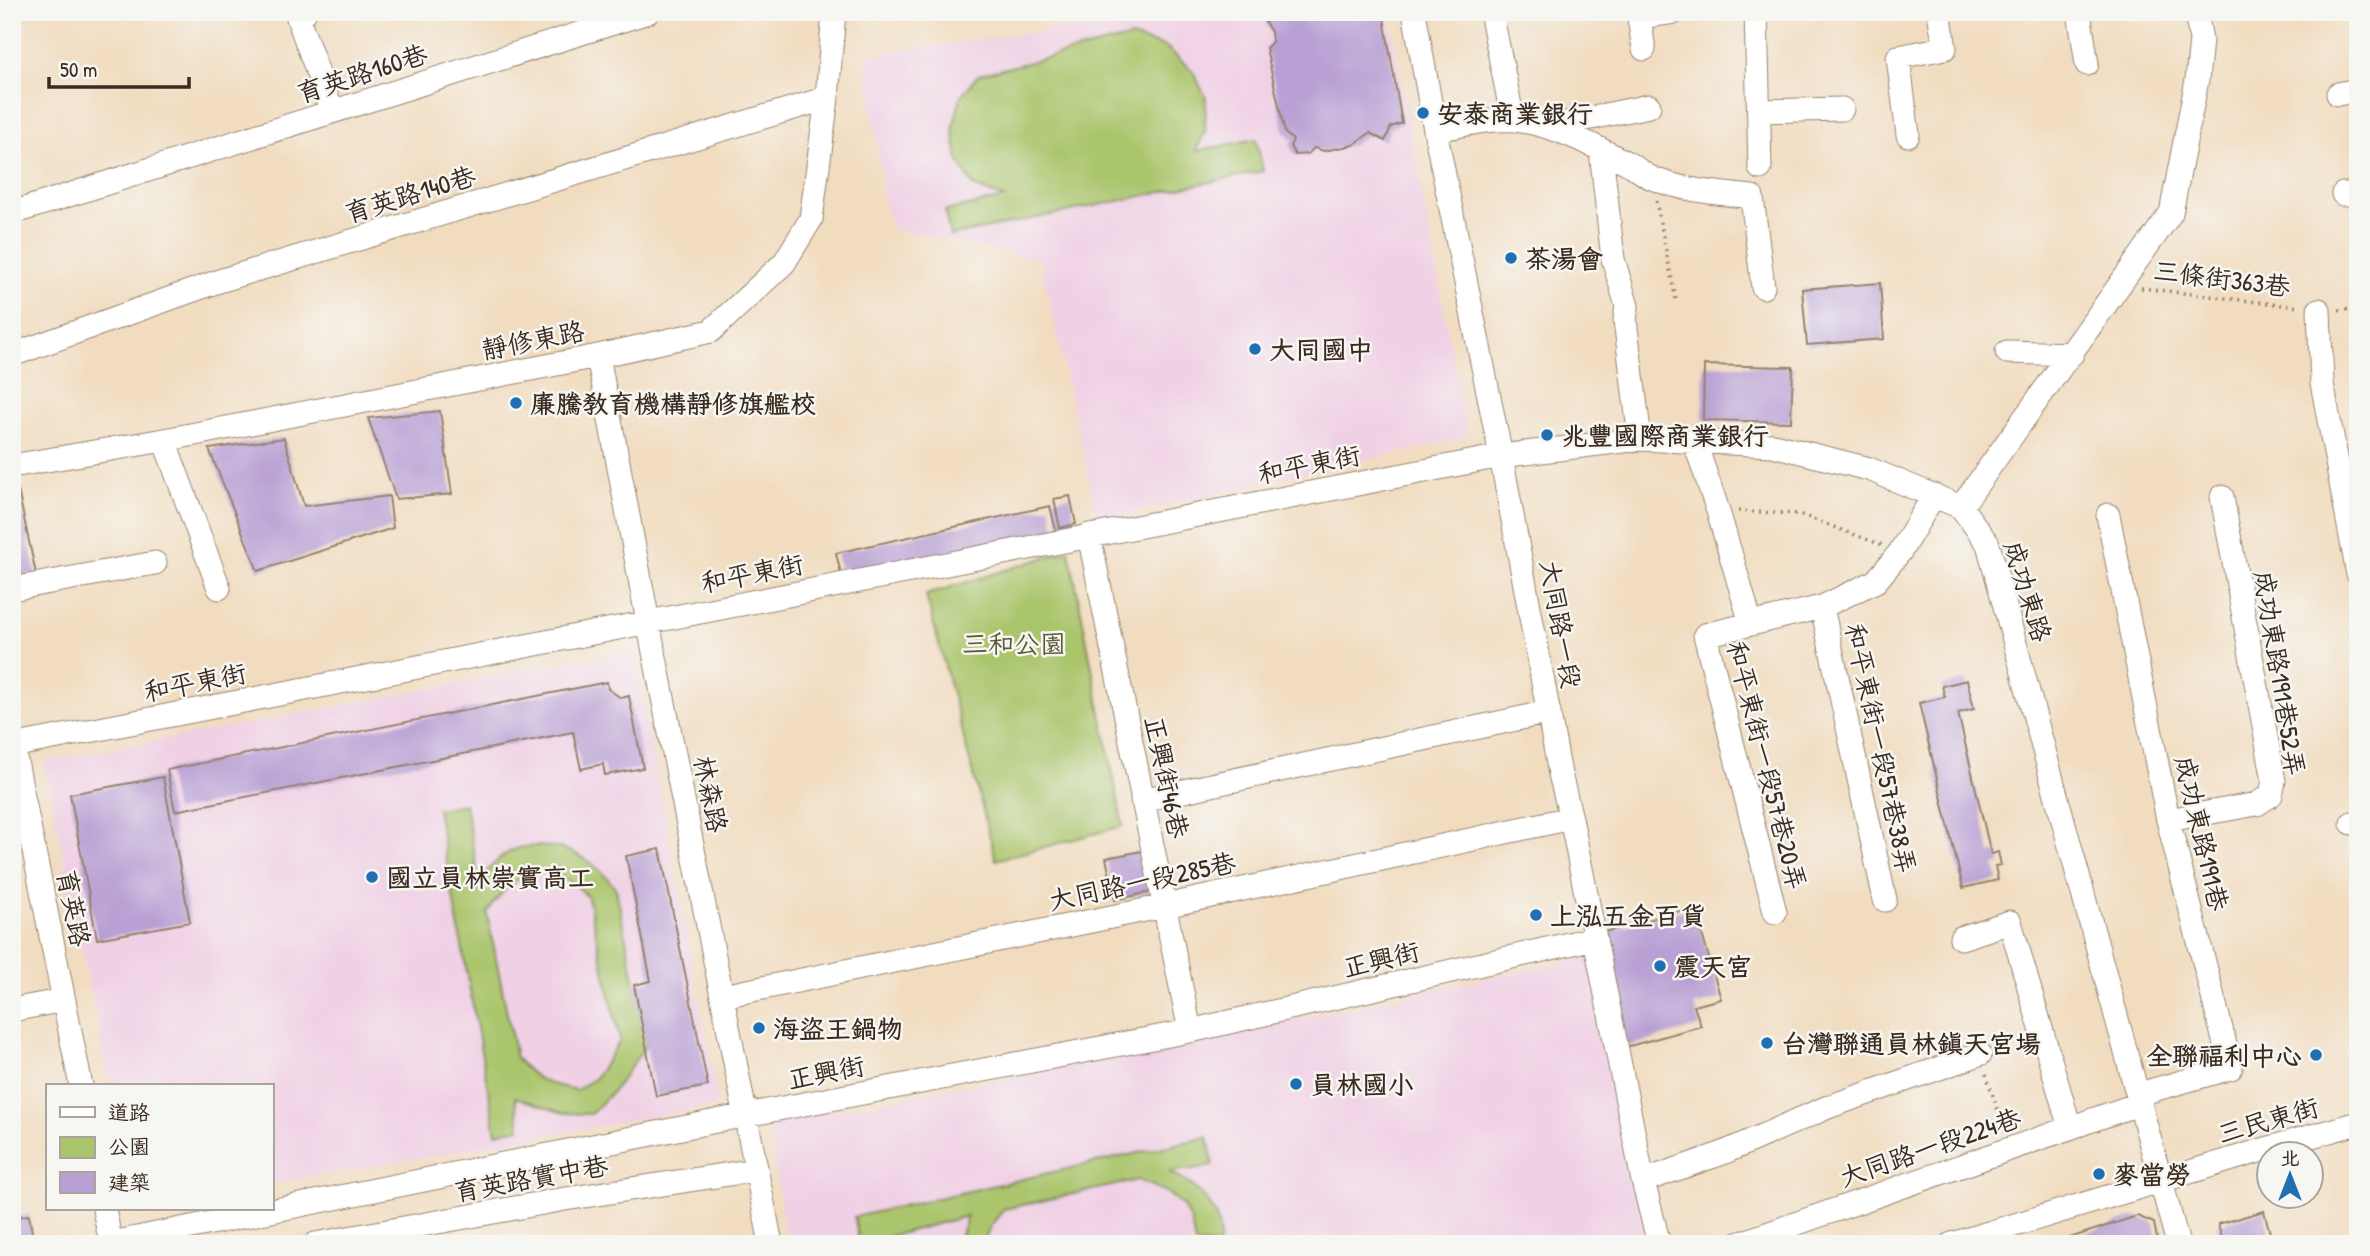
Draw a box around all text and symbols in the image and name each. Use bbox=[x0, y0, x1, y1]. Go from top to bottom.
street label: 育英路160巷 bbox=[292, 35, 432, 111]
scale bar bbox=[49, 46, 189, 90]
text: 50 m bbox=[60, 55, 97, 84]
place label: 安泰商業銀行 bbox=[1437, 96, 1593, 131]
marker: 安泰商業銀行 bbox=[1415, 105, 1431, 121]
street label: 育英路140巷 bbox=[340, 158, 480, 230]
place label: 茶湯會 bbox=[1525, 241, 1603, 276]
marker: 茶湯會 bbox=[1503, 250, 1519, 266]
street label: 三條街363巷 bbox=[2152, 252, 2292, 304]
street label: 靜修東路 bbox=[479, 313, 587, 367]
place label: 大同國中 bbox=[1269, 332, 1373, 367]
marker: 大同國中 bbox=[1247, 341, 1263, 357]
place label: 廉騰教育機構靜修旗艦校 bbox=[530, 386, 816, 421]
marker: 廉騰教育機構靜修旗艦校 bbox=[508, 395, 524, 411]
place label: 兆豐國際商業銀行 bbox=[1561, 418, 1769, 453]
marker: 兆豐國際商業銀行 bbox=[1539, 427, 1555, 443]
street label: 和平東街 bbox=[1255, 437, 1363, 491]
street label: 成功東路 bbox=[1996, 536, 2060, 646]
street label: 和平東街 bbox=[698, 546, 806, 600]
street label: 大同路一段 bbox=[1532, 557, 1590, 691]
street label: 成功東路191巷52弄 bbox=[2246, 568, 2314, 778]
street label: 和平東街一段57巷38弄 bbox=[1837, 620, 1925, 876]
park label: 三和公園 bbox=[962, 626, 1066, 661]
street label: 和平東街一段57巷20弄 bbox=[1719, 637, 1815, 893]
street label: 和平東街 bbox=[141, 655, 249, 709]
street label: 正興街46巷 bbox=[1137, 713, 1197, 841]
street label: 林森路 bbox=[686, 752, 736, 836]
street label: 成功東路191巷 bbox=[2167, 752, 2237, 914]
street label: 大同路一段285巷 bbox=[1045, 844, 1239, 918]
place label: 國立員林崇實高工 bbox=[386, 860, 594, 895]
street label: 育英路 bbox=[49, 866, 99, 950]
marker: 國立員林崇實高工 bbox=[364, 869, 380, 885]
place label: 上泓五金百貨 bbox=[1550, 898, 1706, 933]
marker: 上泓五金百貨 bbox=[1528, 907, 1544, 923]
street label: 正興街 bbox=[1339, 933, 1423, 985]
place label: 震天宮 bbox=[1674, 949, 1752, 984]
marker: 震天宮 bbox=[1652, 958, 1668, 974]
place label: 海盜王鍋物 bbox=[773, 1011, 903, 1046]
marker: 海盜王鍋物 bbox=[751, 1020, 767, 1036]
place label: 台灣聯通員林鎮天宮場 bbox=[1781, 1026, 2041, 1061]
marker: 台灣聯通員林鎮天宮場 bbox=[1759, 1035, 1775, 1051]
place label: 全聯福利中心 bbox=[2146, 1038, 2302, 1073]
street label: 正興街 bbox=[784, 1047, 868, 1097]
marker: 全聯福利中心 bbox=[2308, 1047, 2324, 1063]
place label: 員林國小 bbox=[1310, 1067, 1414, 1102]
marker: 員林國小 bbox=[1288, 1076, 1304, 1092]
legend bbox=[46, 1084, 273, 1210]
street label: 三民東街 bbox=[2213, 1089, 2323, 1151]
text: 道路 bbox=[108, 1098, 150, 1127]
street label: 大同路一段224巷 bbox=[1834, 1100, 2026, 1194]
text: 公園 bbox=[108, 1132, 150, 1161]
north arrow bbox=[2254, 1140, 2324, 1210]
text: 北 bbox=[2280, 1145, 2300, 1171]
street label: 育英路實中巷 bbox=[451, 1147, 611, 1209]
place label: 麥當勞 bbox=[2113, 1157, 2191, 1192]
marker: 麥當勞 bbox=[2091, 1166, 2107, 1182]
text: 建築 bbox=[108, 1168, 150, 1197]

